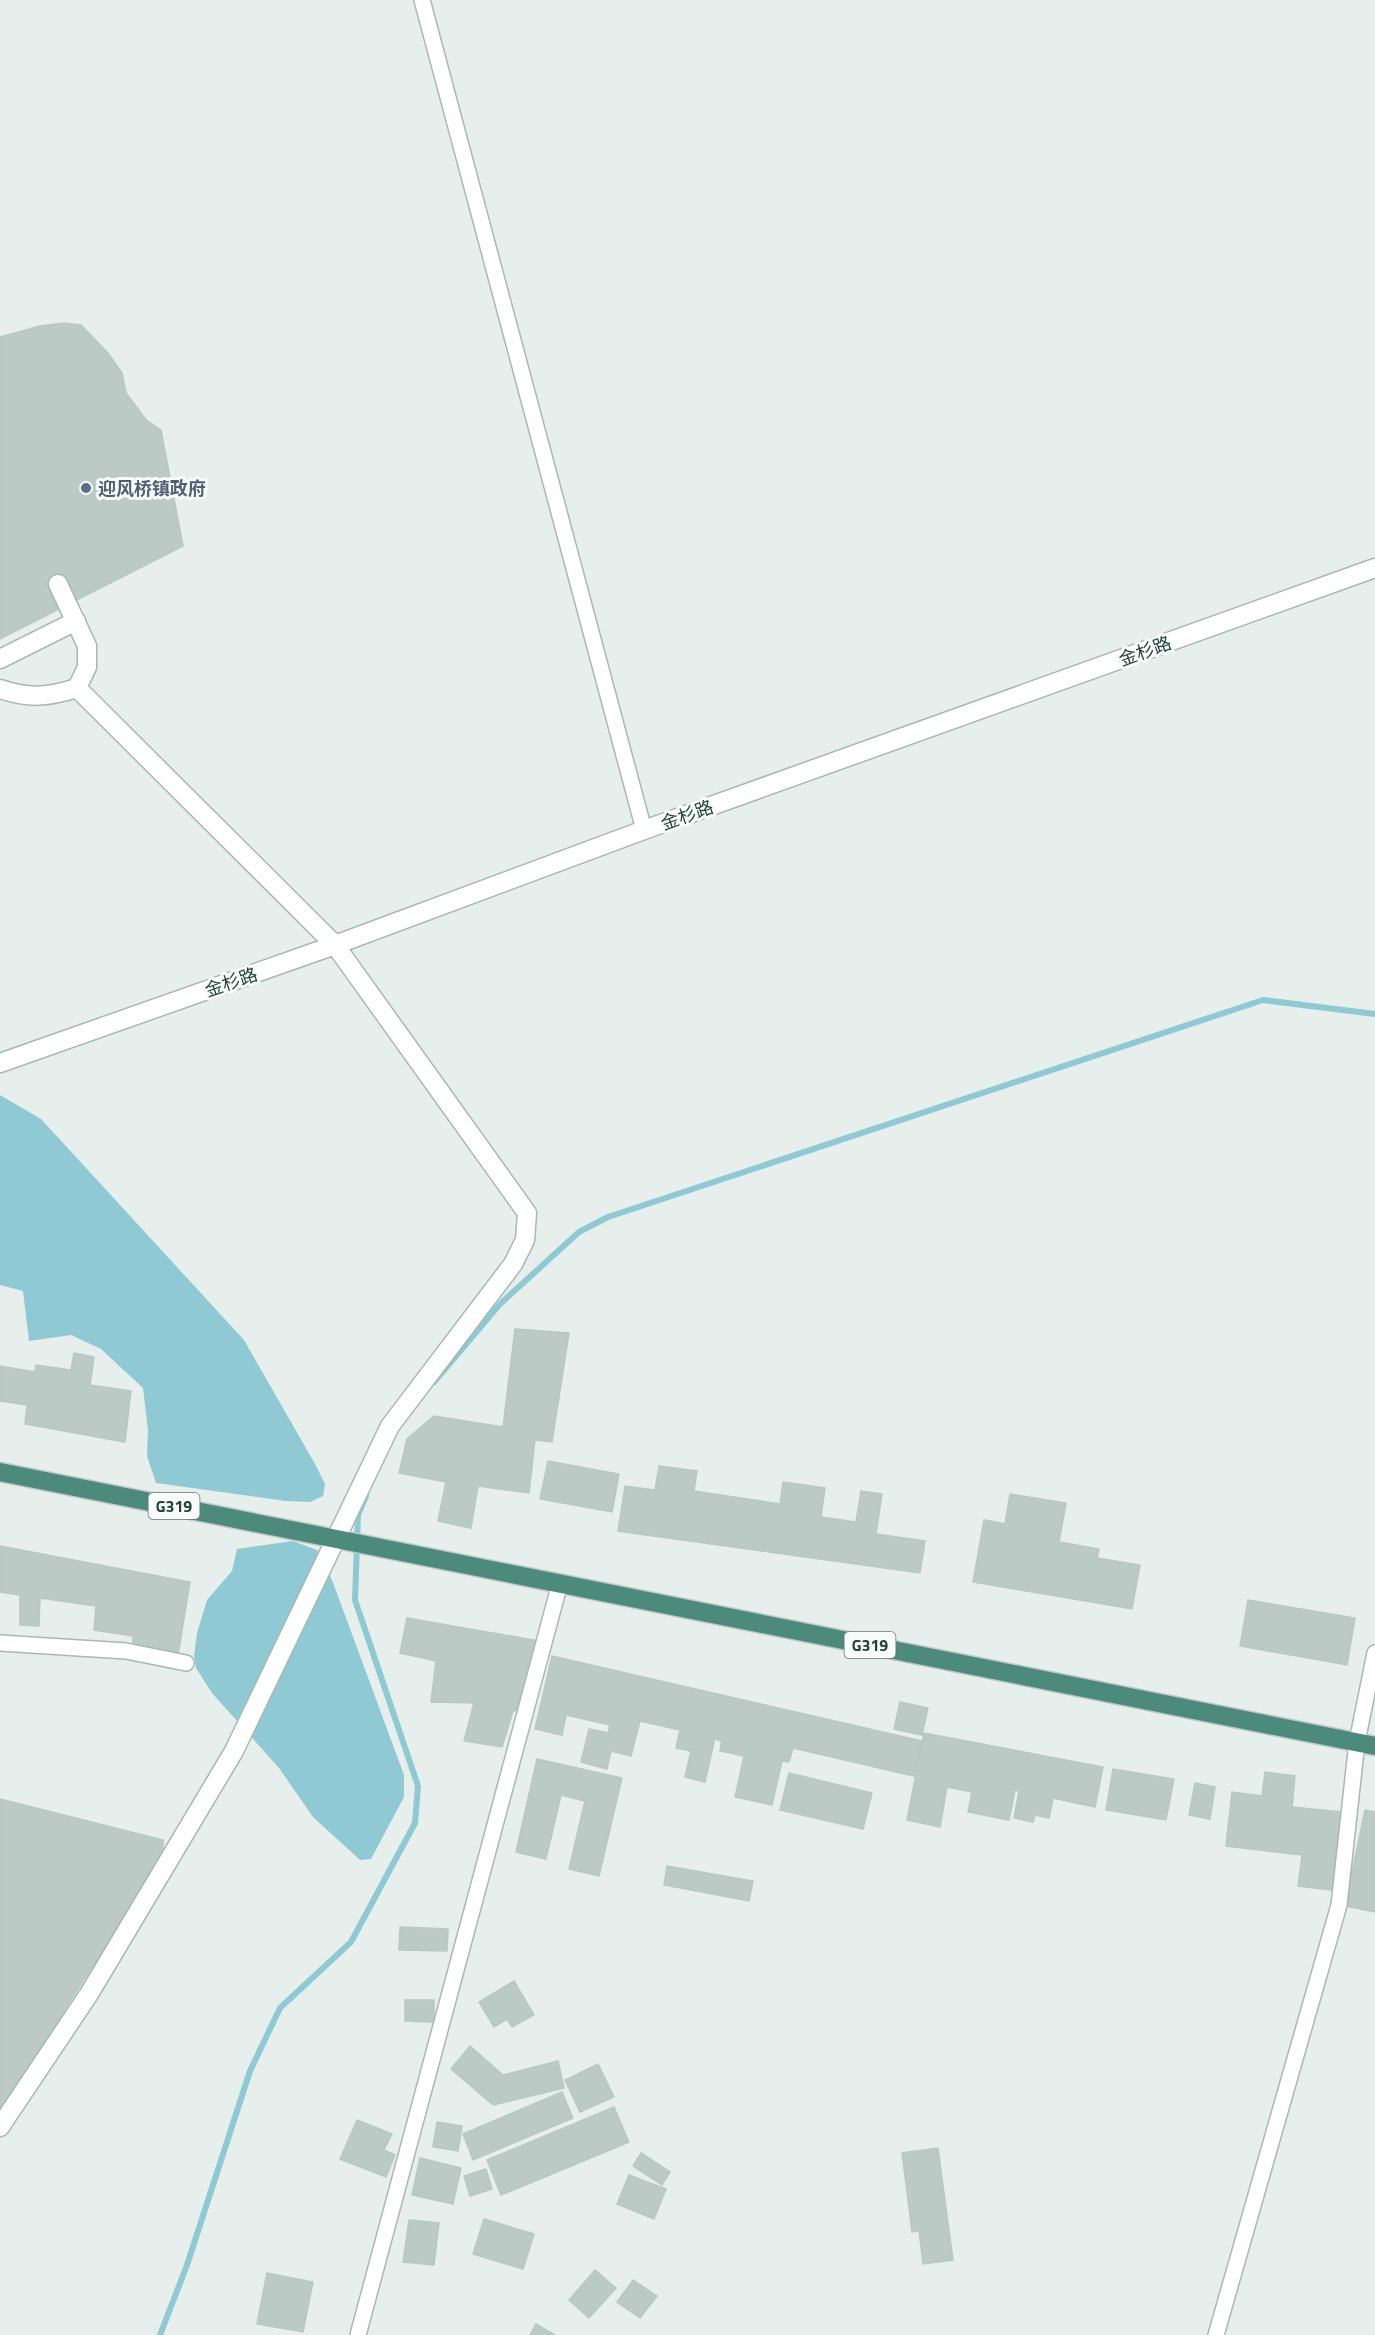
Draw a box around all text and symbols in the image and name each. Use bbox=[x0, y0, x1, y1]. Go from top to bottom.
place label: 迎风桥镇政府 bbox=[98, 475, 206, 502]
marker: 迎风桥镇政府 bbox=[79, 481, 93, 495]
street label: 金杉路 bbox=[1115, 629, 1175, 673]
street label: 金杉路 bbox=[657, 793, 717, 837]
street label: 金杉路 bbox=[201, 960, 261, 1004]
road number: G319 bbox=[148, 1493, 200, 1519]
road number: G319 bbox=[844, 1632, 896, 1658]

